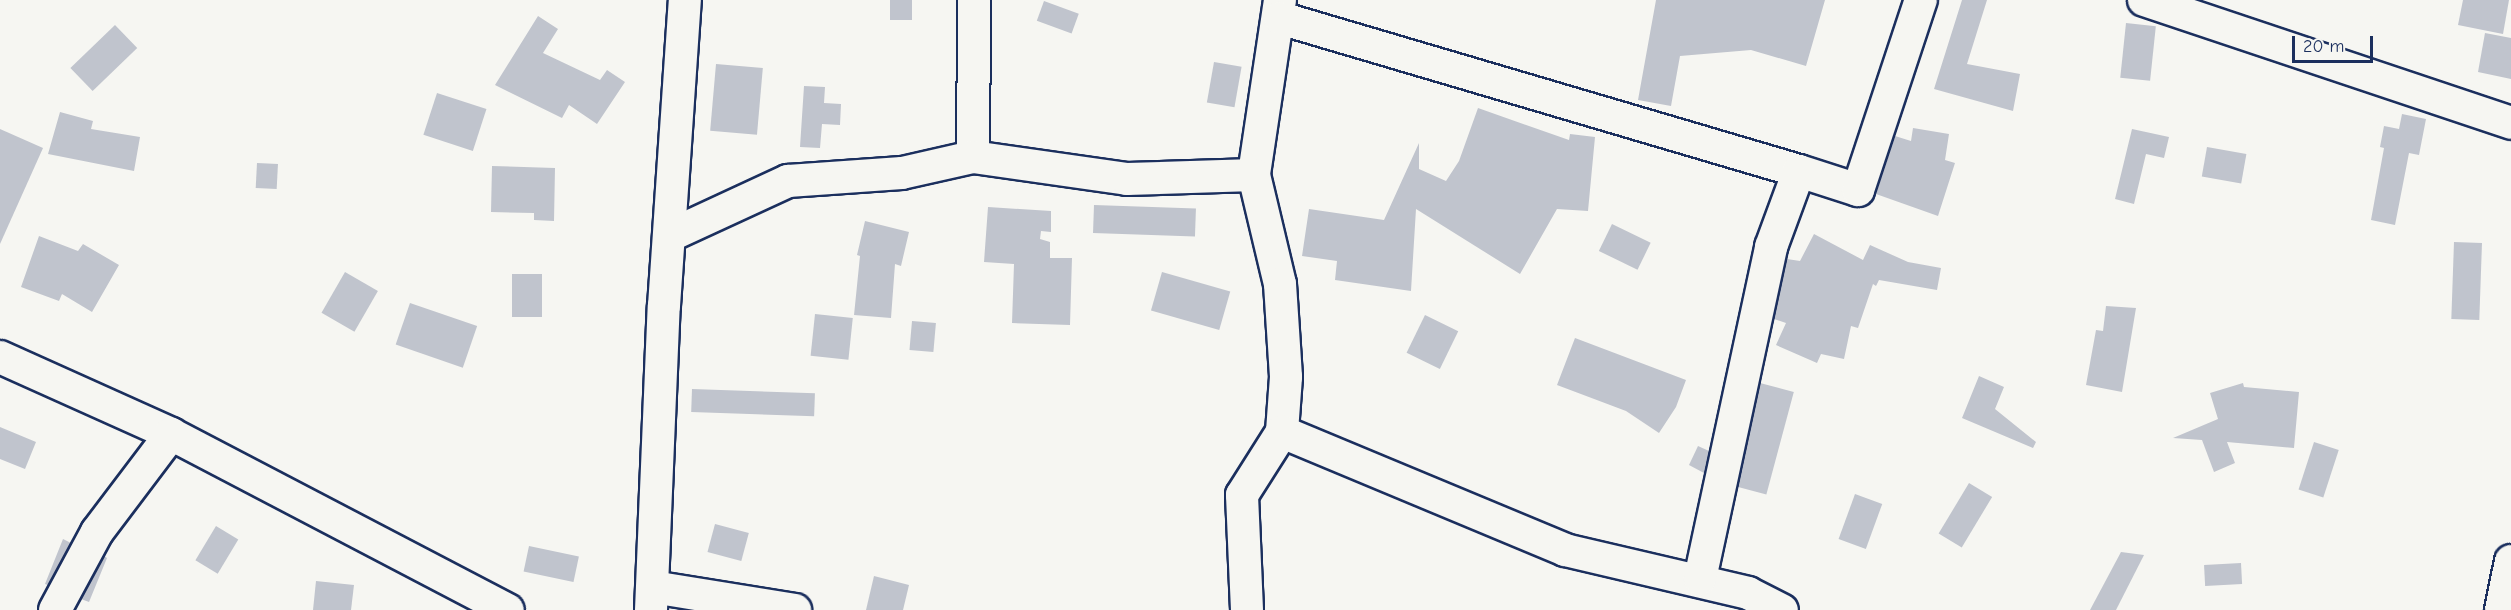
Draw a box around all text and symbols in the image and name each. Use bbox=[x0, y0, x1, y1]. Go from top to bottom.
scale bar bbox=[2295, 24, 2376, 62]
text: 20 m bbox=[2303, 36, 2344, 57]

